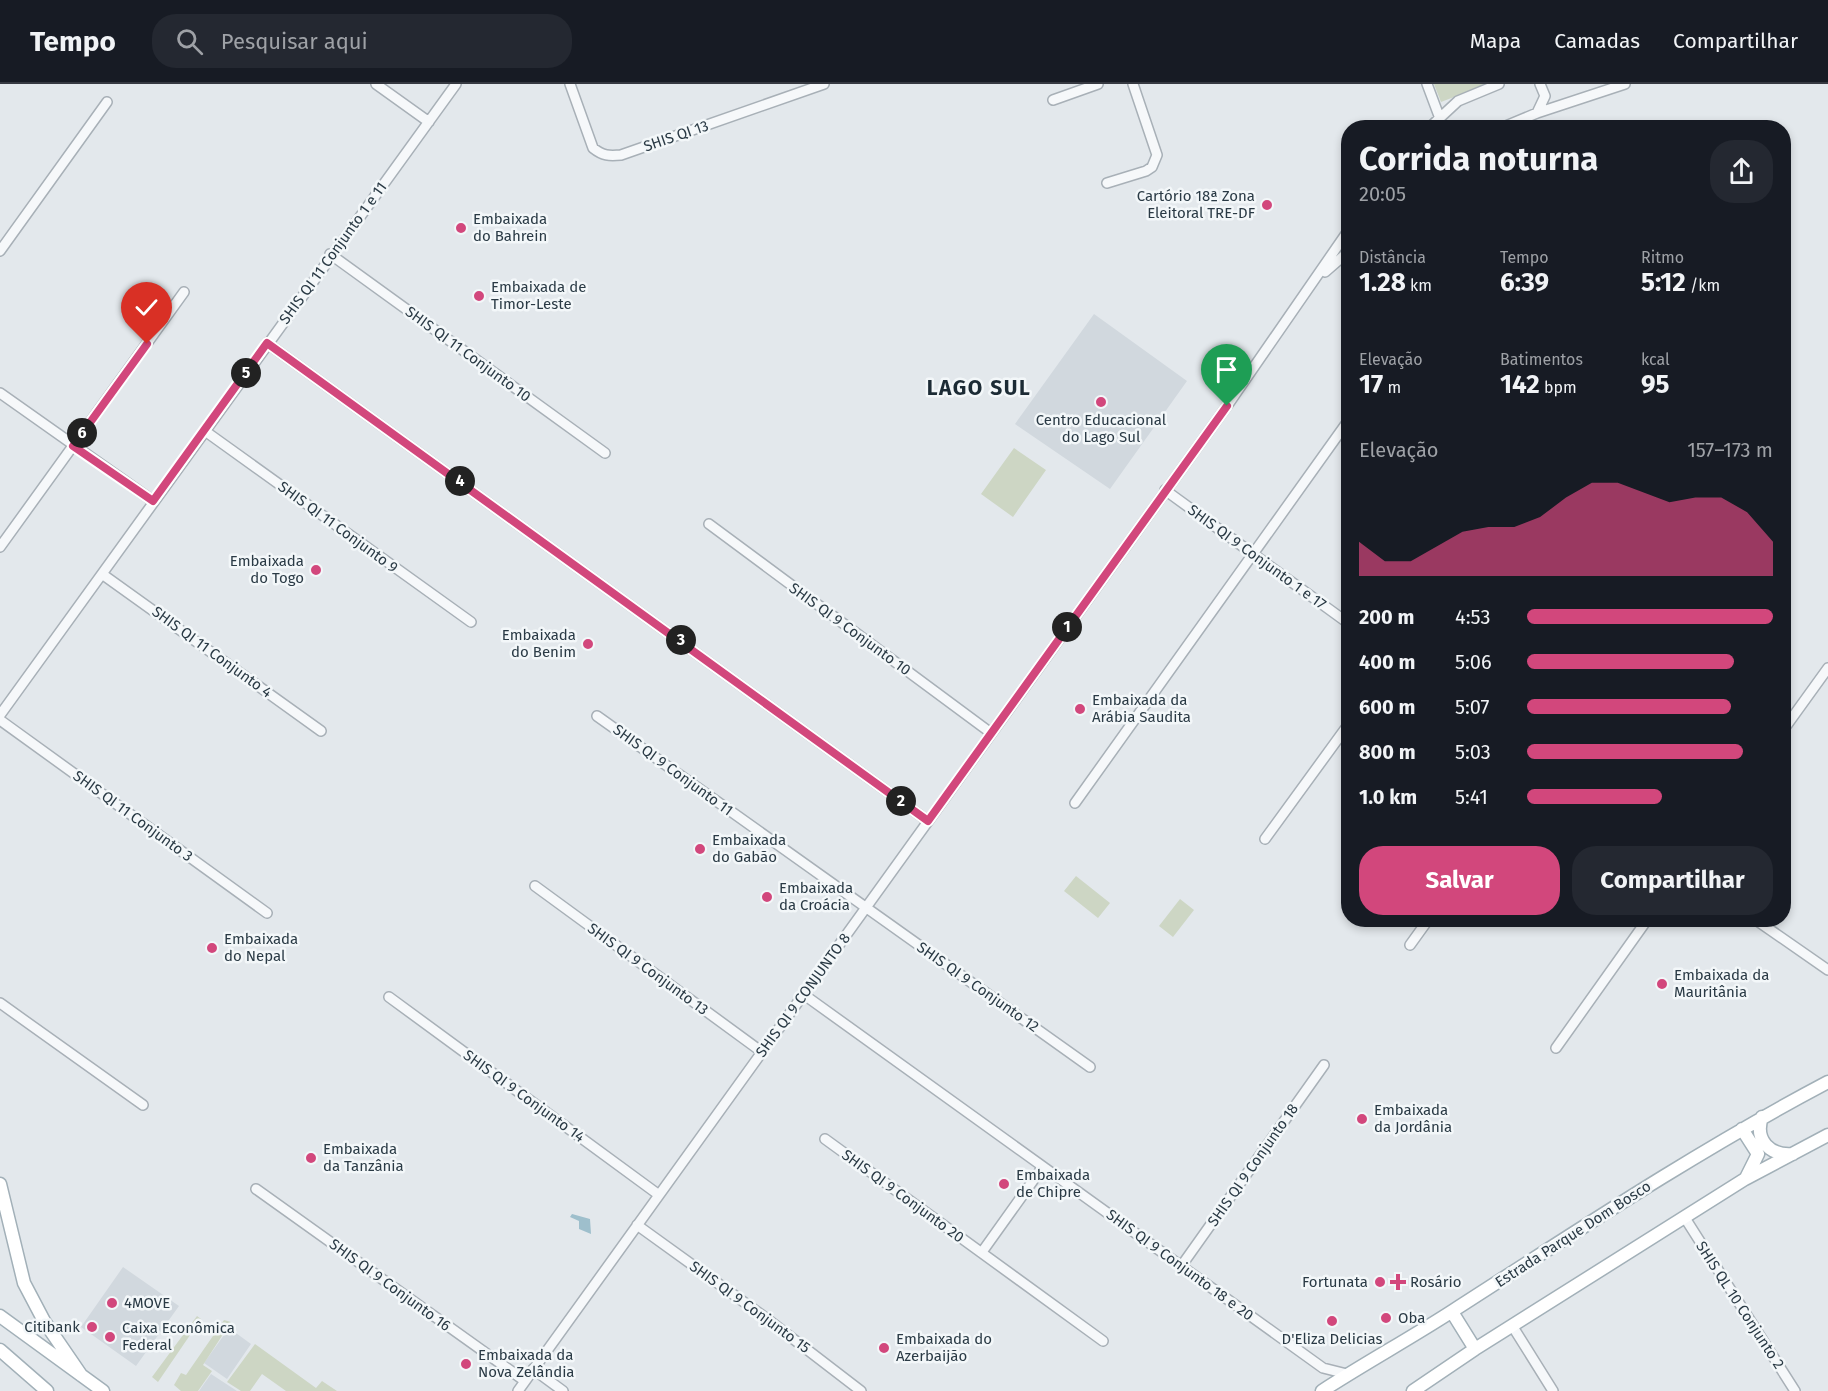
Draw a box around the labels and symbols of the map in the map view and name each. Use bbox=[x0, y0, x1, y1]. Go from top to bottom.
street label: SHIS QI 13 bbox=[641, 116, 711, 156]
street label: SHIS QI 11 Conjunto 1 e 11 bbox=[275, 178, 391, 328]
place label: Cartório 18ª Zona Eleitoral TRE-DF bbox=[1137, 187, 1255, 222]
marker: Cartório 18ª Zona Eleitoral TRE-DF bbox=[1260, 198, 1274, 212]
place label: Embaixada do Bahrein bbox=[473, 210, 547, 245]
marker: Embaixada do Bahrein bbox=[454, 221, 468, 235]
place label: Embaixada de Timor-Leste bbox=[491, 278, 586, 313]
pin bbox=[121, 282, 172, 344]
marker: Embaixada de Timor-Leste bbox=[472, 289, 486, 303]
street label: SHIS QI 11 Conjunto 10 bbox=[402, 302, 534, 406]
pin bbox=[1201, 344, 1252, 406]
pin: 5 bbox=[231, 358, 261, 388]
district label: LAGO SUL bbox=[927, 375, 1031, 401]
marker: Centro Educacional do Lago Sul bbox=[1094, 395, 1108, 409]
place label: Centro Educacional do Lago Sul bbox=[1036, 411, 1167, 446]
pin: 6 bbox=[67, 418, 97, 448]
pin: 4 bbox=[445, 466, 475, 496]
street label: SHIS QI 11 Conjunto 9 bbox=[275, 477, 401, 577]
street label: SHIS QI 9 Conjunto 1 e 17 bbox=[1184, 501, 1330, 613]
place label: Embaixada do Togo bbox=[230, 552, 304, 587]
marker: Embaixada do Togo bbox=[309, 563, 323, 577]
street label: SHIS QI 9 Conjunto 10 bbox=[786, 579, 914, 679]
street label: SHIS QI 11 Conjunto 4 bbox=[149, 602, 275, 702]
pin: 1 bbox=[1052, 612, 1082, 642]
pin: 3 bbox=[666, 625, 696, 655]
place label: Embaixada do Benim bbox=[502, 626, 576, 661]
marker: Embaixada do Benim bbox=[581, 637, 595, 651]
place label: Embaixada da Arábia Saudita bbox=[1092, 691, 1191, 726]
marker: Embaixada da Arábia Saudita bbox=[1073, 702, 1087, 716]
street label: SHIS QI 9 Conjunto 11 bbox=[610, 720, 736, 820]
street label: SHIS QI 11 Conjunto 3 bbox=[70, 767, 196, 865]
pin: 2 bbox=[886, 786, 916, 816]
place label: Embaixada do Gabão bbox=[712, 831, 786, 866]
marker: Embaixada do Gabão bbox=[693, 842, 707, 856]
place label: Embaixada da Croácia bbox=[779, 879, 853, 914]
marker: Embaixada da Croácia bbox=[760, 890, 774, 904]
street label: SHIS QI 9 Conjunto 13 bbox=[584, 919, 712, 1019]
street label: SHIS QI 9 CONJUNTO 8 bbox=[752, 929, 854, 1061]
place label: Embaixada do Nepal bbox=[224, 930, 298, 965]
street label: SHIS QI 9 Conjunto 12 bbox=[914, 938, 1042, 1036]
marker: Embaixada do Nepal bbox=[205, 941, 219, 955]
place label: Embaixada da Mauritânia bbox=[1674, 966, 1769, 1001]
marker: Embaixada da Mauritânia bbox=[1655, 977, 1669, 991]
street label: SHIS QI 9 Conjunto 14 bbox=[460, 1046, 588, 1146]
street label: SHIS QI 9 Conjunto 18 bbox=[1204, 1100, 1302, 1230]
place label: Embaixada da Jordânia bbox=[1374, 1101, 1452, 1136]
marker: Embaixada da Jordânia bbox=[1355, 1112, 1369, 1126]
place label: Embaixada da Tanzânia bbox=[323, 1140, 404, 1175]
street label: SHIS QI 9 Conjunto 20 bbox=[838, 1146, 968, 1246]
marker: Embaixada da Tanzânia bbox=[304, 1151, 318, 1165]
place label: Embaixada de Chipre bbox=[1016, 1166, 1090, 1201]
marker: Embaixada de Chipre bbox=[997, 1177, 1011, 1191]
street label: Estrada Parque Dom Bosco bbox=[1492, 1177, 1654, 1291]
street label: SHIS QI 9 Conjunto 18 e 20 bbox=[1103, 1206, 1257, 1324]
street label: SHIS QI 9 Conjunto 16 bbox=[326, 1235, 454, 1335]
street label: SHIS QL 10 Conjunto 2 bbox=[1692, 1238, 1788, 1372]
street label: SHIS QI 9 Conjunto 15 bbox=[686, 1257, 814, 1357]
place label: Fortunata bbox=[1302, 1273, 1368, 1291]
place label: Rosário bbox=[1410, 1273, 1461, 1291]
marker: Fortunata bbox=[1373, 1275, 1387, 1289]
marker: Rosário bbox=[1391, 1275, 1405, 1289]
place label: 4MOVE bbox=[124, 1294, 170, 1312]
marker: 4MOVE bbox=[105, 1296, 119, 1310]
place label: Oba bbox=[1398, 1309, 1425, 1327]
marker: Oba bbox=[1379, 1311, 1393, 1325]
marker: D'Eliza Delicias bbox=[1325, 1314, 1339, 1328]
place label: Citibank bbox=[24, 1318, 80, 1336]
place label: Caixa Econômica Federal bbox=[122, 1319, 235, 1354]
marker: Citibank bbox=[85, 1320, 99, 1334]
marker: Caixa Econômica Federal bbox=[103, 1330, 117, 1344]
place label: Embaixada do Azerbaijão bbox=[896, 1330, 992, 1365]
place label: D'Eliza Delicias bbox=[1282, 1330, 1382, 1348]
marker: Embaixada do Azerbaijão bbox=[877, 1341, 891, 1355]
place label: Embaixada da Nova Zelândia bbox=[478, 1346, 575, 1381]
marker: Embaixada da Nova Zelândia bbox=[459, 1357, 473, 1371]

